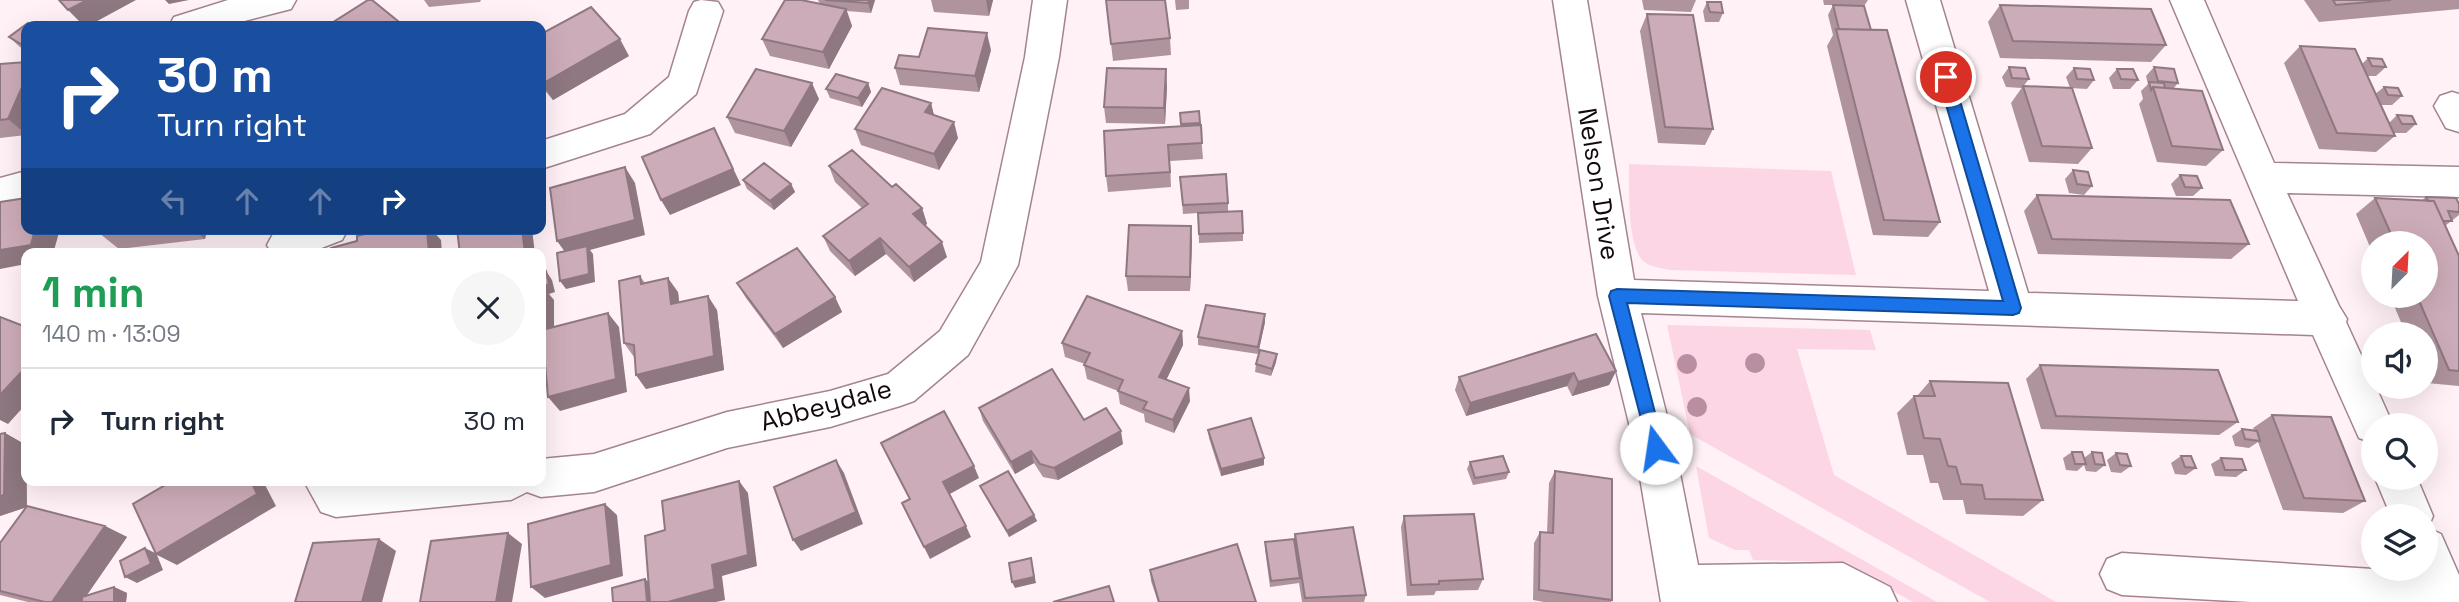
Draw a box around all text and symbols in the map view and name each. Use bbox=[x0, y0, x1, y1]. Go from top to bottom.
text: 30 m bbox=[157, 44, 273, 106]
pin bbox=[1916, 47, 1976, 107]
icon: right bbox=[42, 49, 133, 140]
icon: arrive bbox=[1927, 58, 1965, 96]
text: Turn right bbox=[157, 105, 307, 145]
street label: Nelson Drive bbox=[1570, 105, 1628, 263]
icon: left bbox=[155, 182, 193, 220]
icon: ahead bbox=[228, 182, 266, 220]
icon: ahead bbox=[301, 182, 339, 220]
icon: right bbox=[374, 182, 412, 220]
north arrow bbox=[2361, 231, 2438, 308]
map controls bbox=[2361, 231, 2438, 581]
text: 1 min bbox=[42, 266, 145, 319]
button: close bbox=[451, 271, 525, 345]
text: 140 m · 13:09 bbox=[42, 319, 181, 349]
button: sound bbox=[2361, 322, 2438, 399]
street label: Abbeydale bbox=[757, 371, 895, 439]
icon: right bbox=[42, 402, 80, 440]
text: Turn right bbox=[101, 404, 225, 438]
text: 30 m bbox=[464, 404, 525, 438]
position arrow bbox=[1619, 411, 1693, 485]
button: search bbox=[2361, 413, 2438, 490]
button: layers bbox=[2361, 504, 2438, 581]

